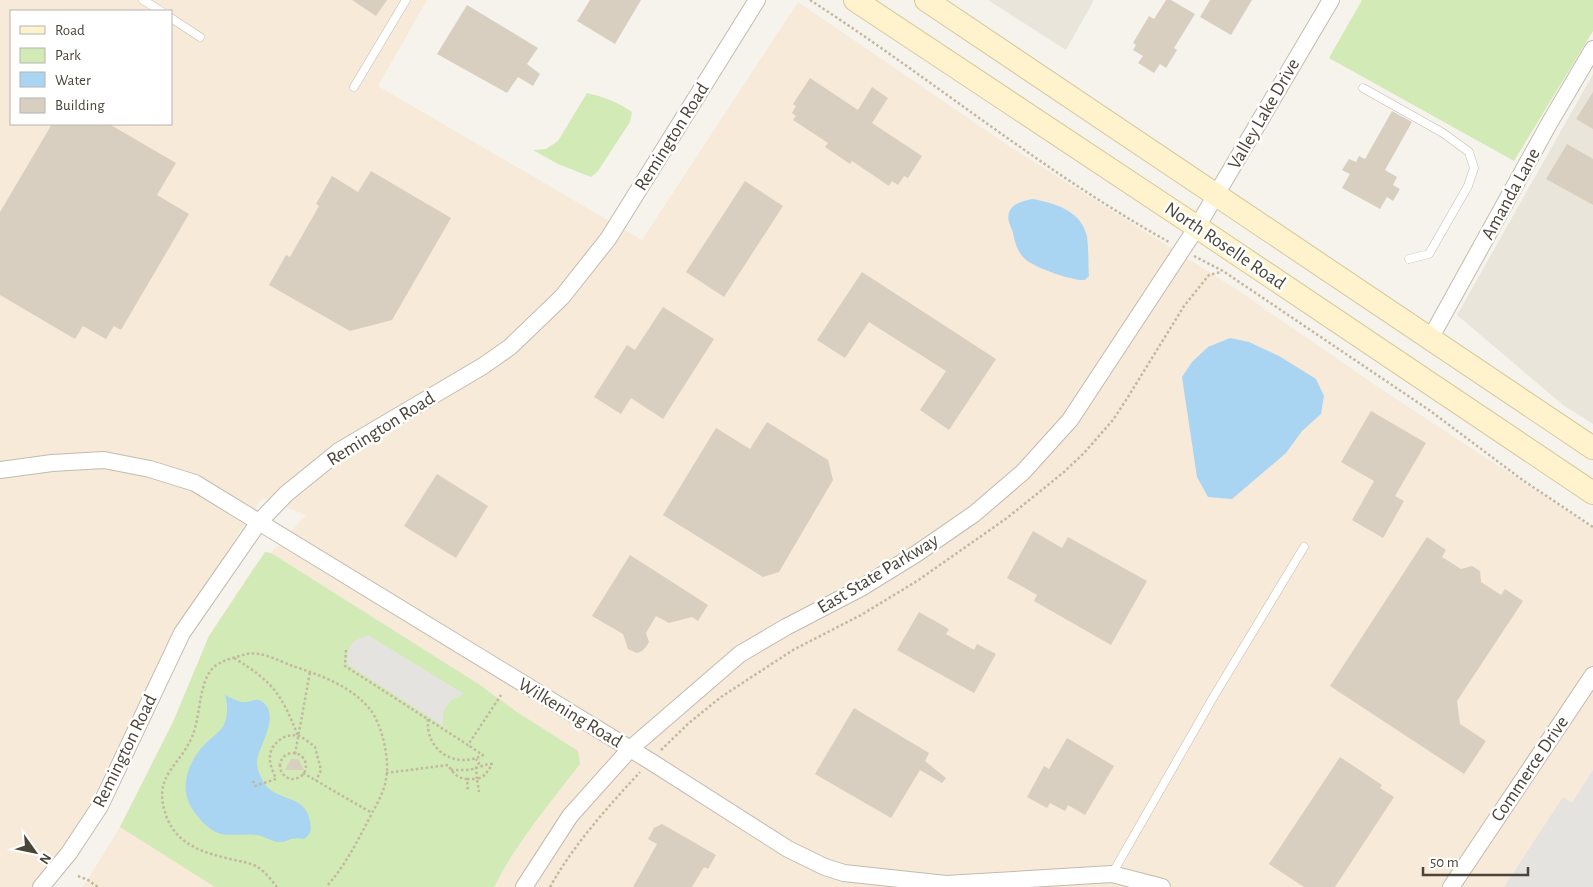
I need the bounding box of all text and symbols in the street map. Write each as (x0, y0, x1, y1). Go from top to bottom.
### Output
legend (10, 10, 172, 125)
text: Road (55, 23, 85, 38)
text: Park (55, 48, 81, 63)
street label: Valley Lake Drive (1225, 55, 1303, 173)
text: Water (55, 73, 91, 88)
street label: Remington Road (631, 80, 713, 194)
text: Building (55, 98, 105, 113)
street label: Amanda Lane (1478, 145, 1544, 243)
street label: North Roselle Road (1161, 199, 1289, 293)
street label: Remington Road (324, 388, 438, 470)
street label: East State Parkway (814, 531, 942, 617)
street label: Wilkening Road (515, 675, 625, 752)
street label: Remington Road (89, 691, 161, 811)
street label: Commerce Drive (1488, 713, 1572, 825)
north arrow (10, 827, 60, 877)
scale bar (1423, 844, 1528, 876)
text: N (37, 851, 54, 866)
text: 50 m (1430, 855, 1459, 870)

